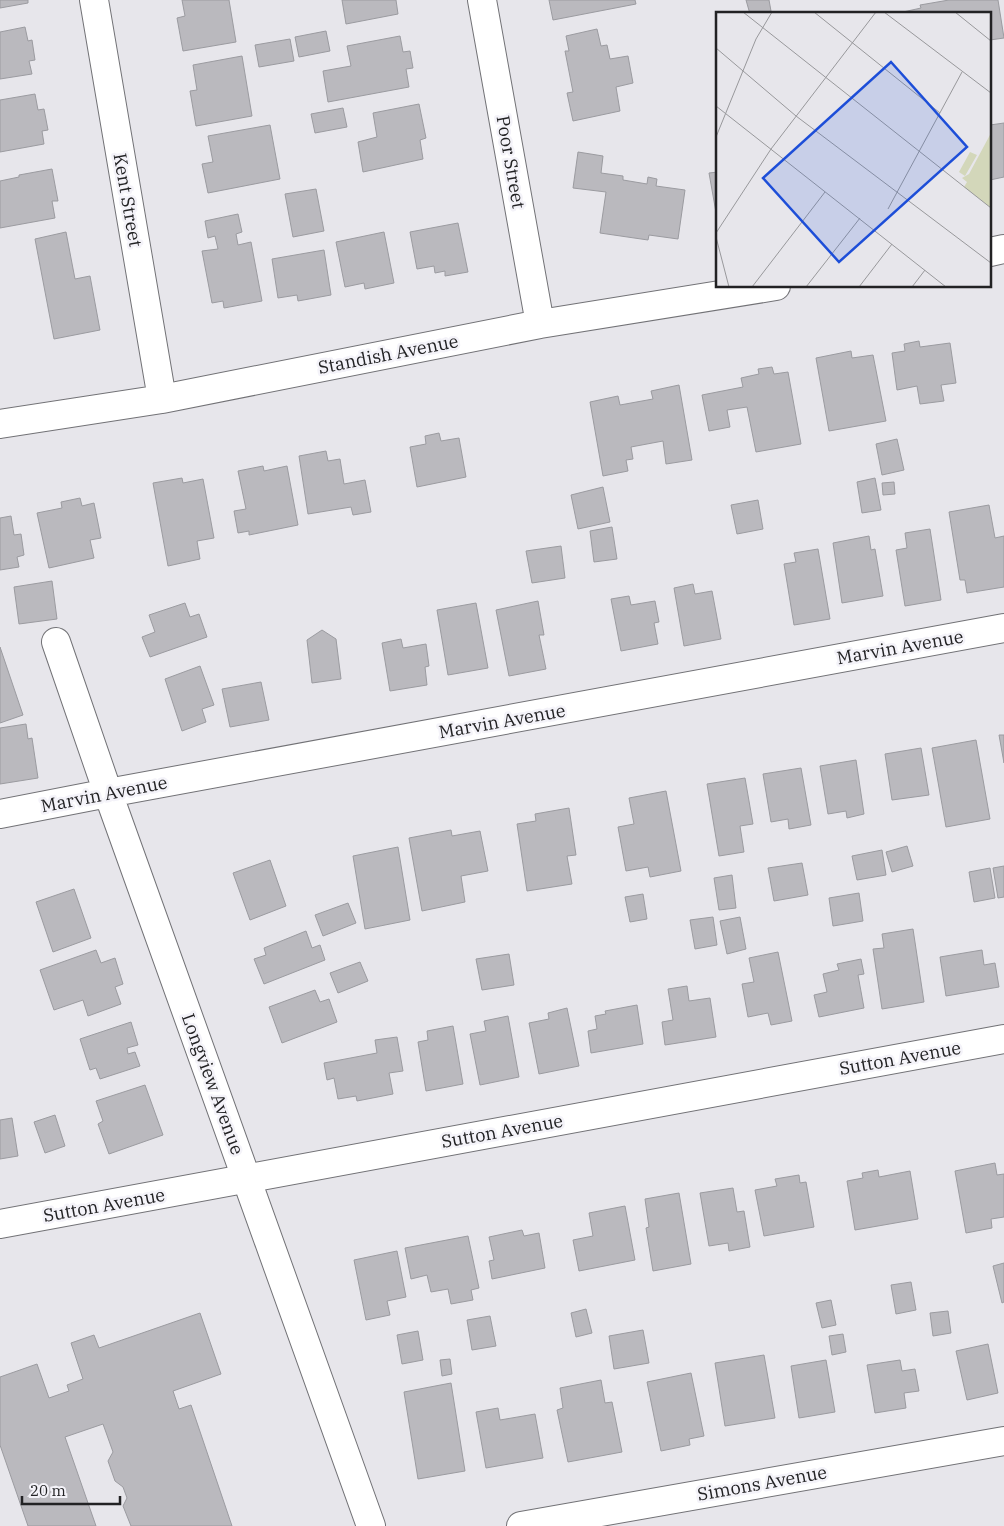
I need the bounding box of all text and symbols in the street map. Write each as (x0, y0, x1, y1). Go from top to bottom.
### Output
inset map (716, 12, 992, 288)
street label: Poor Street (492, 114, 530, 210)
street label: Kent Street (108, 151, 148, 249)
street label: Standish Avenue (316, 329, 460, 379)
street label: Marvin Avenue (835, 625, 965, 669)
street label: Marvin Avenue (437, 699, 567, 743)
street label: Marvin Avenue (39, 770, 169, 818)
street label: Longview Avenue (177, 1010, 249, 1158)
street label: Sutton Avenue (837, 1036, 963, 1080)
street label: Sutton Avenue (439, 1109, 565, 1153)
street label: Sutton Avenue (41, 1183, 167, 1227)
street label: Simons Avenue (695, 1460, 829, 1506)
scale bar (22, 1474, 120, 1506)
text: 20 m (30, 1481, 66, 1500)

